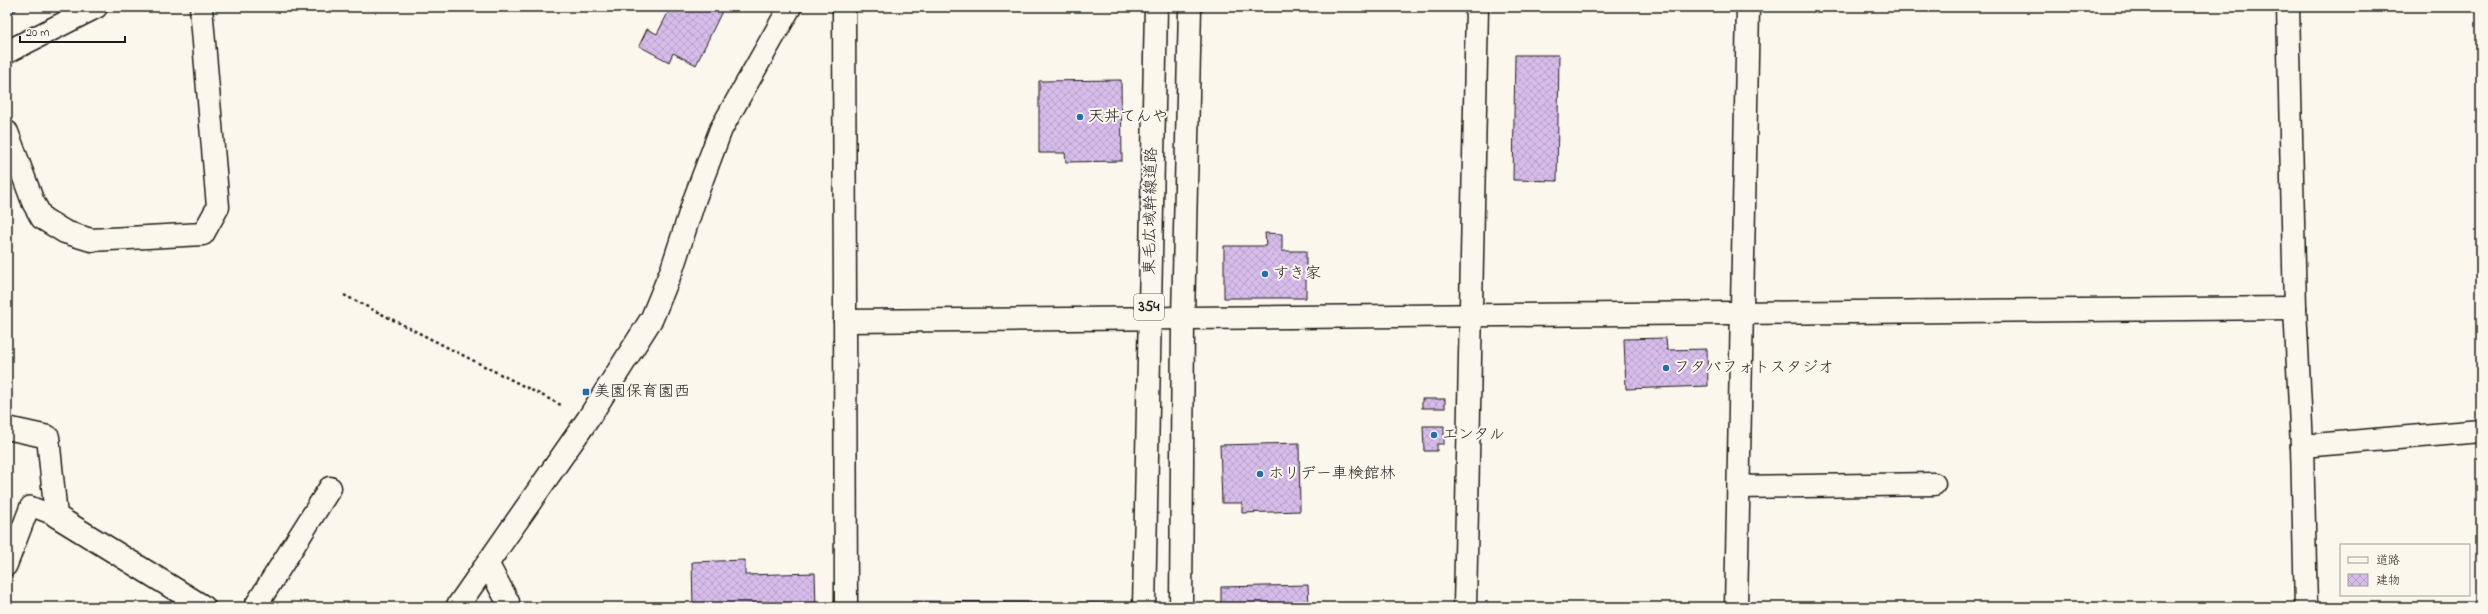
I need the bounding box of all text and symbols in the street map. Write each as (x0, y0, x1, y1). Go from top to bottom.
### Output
scale bar (20, 18, 125, 44)
text: 20 m (26, 24, 49, 42)
place label: 天丼てんや (1088, 105, 1168, 129)
marker: 天丼てんや (1075, 112, 1085, 122)
street label: 東毛広域幹線道路 (1138, 147, 1164, 275)
place label: すき家 (1273, 262, 1321, 286)
marker: すき家 (1260, 269, 1270, 279)
road number: 354 (1134, 294, 1164, 320)
place label: フタバフォトスタジオ (1674, 356, 1834, 380)
marker: フタバフォトスタジオ (1661, 363, 1671, 373)
place label: 美園保育園西 (594, 380, 690, 404)
marker: 美園保育園西 (581, 387, 591, 397)
place label: エンタル (1442, 423, 1505, 447)
marker: エンタル (1429, 430, 1439, 440)
place label: ホリデー車検館林 (1268, 462, 1396, 486)
marker: ホリデー車検館林 (1255, 469, 1265, 479)
legend (2340, 544, 2470, 596)
text: 道路 (2376, 552, 2400, 570)
text: 建物 (2376, 572, 2400, 590)

